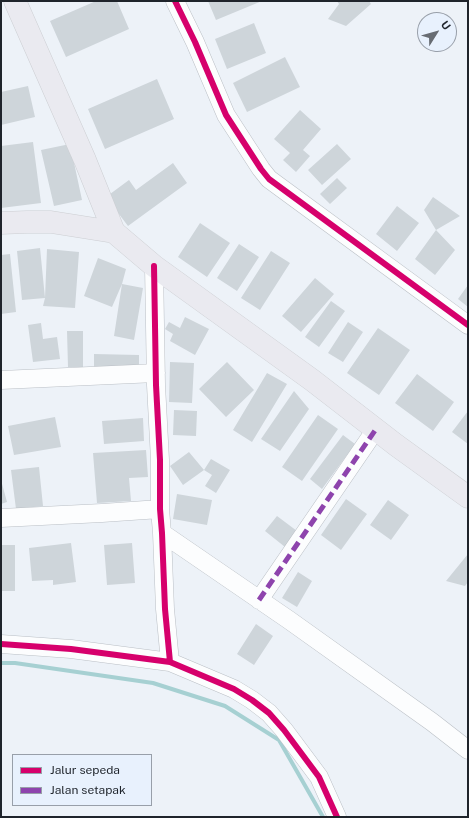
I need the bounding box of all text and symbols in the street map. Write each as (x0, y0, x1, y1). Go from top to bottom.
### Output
north arrow (417, 12, 457, 52)
text: U (439, 19, 453, 32)
legend (12, 754, 152, 806)
text: Jalur sepeda (50, 763, 120, 777)
text: Jalan setapak (50, 783, 126, 797)

